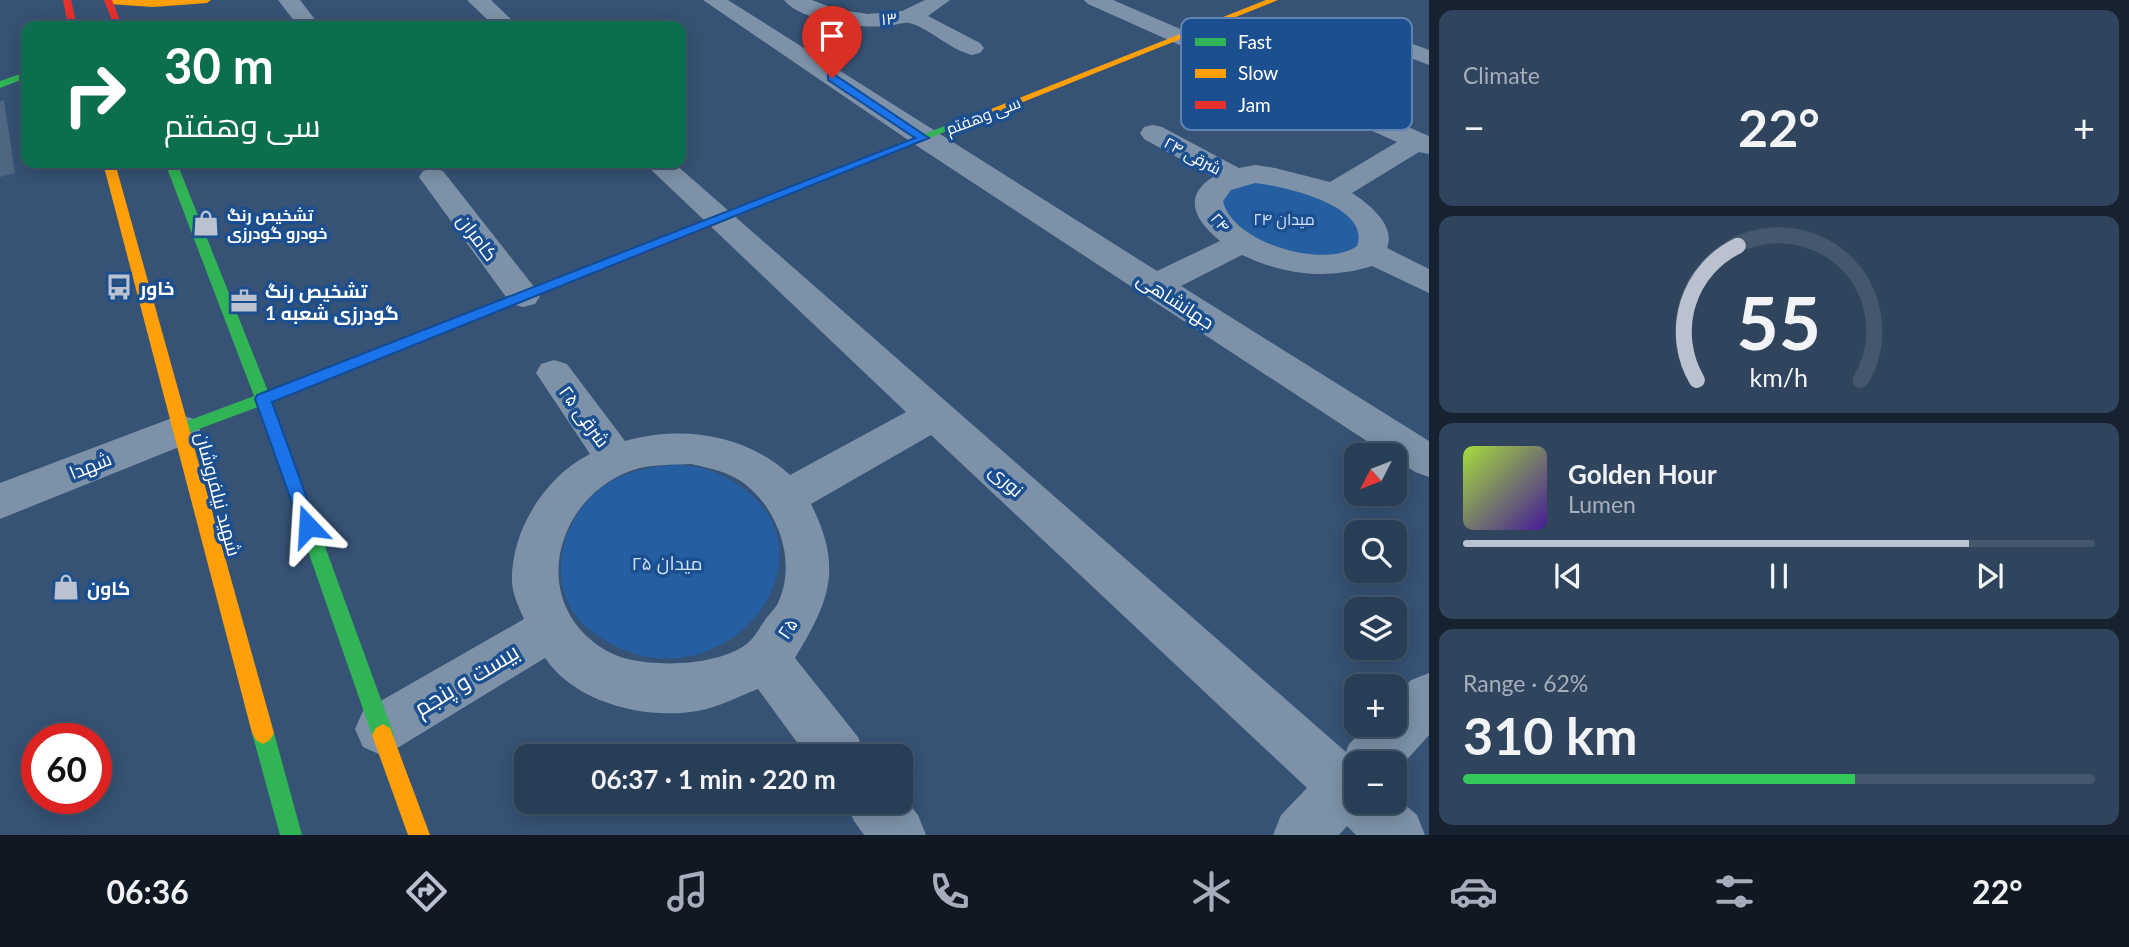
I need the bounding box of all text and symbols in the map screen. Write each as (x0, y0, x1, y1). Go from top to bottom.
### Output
pin (802, 6, 862, 78)
street label: ۱۳ (880, 8, 898, 28)
icon: arrive (813, 17, 851, 55)
legend (1181, 18, 1412, 130)
text: Fast (1238, 30, 1272, 53)
text: 30 m (164, 36, 274, 94)
icon: right (49, 49, 140, 140)
text: Slow (1238, 61, 1278, 84)
text: Climate (1463, 61, 1540, 89)
street label: سی وهفتم (943, 92, 1024, 141)
text: Jam (1238, 93, 1271, 116)
text: 22° (1738, 96, 1820, 158)
text: − (1463, 104, 1485, 150)
text: + (2073, 104, 2095, 150)
text: سی وهفتم (164, 105, 321, 144)
street label: ۲۴ شرقی (1160, 132, 1225, 180)
place label: تشخیص رنگ خودرو گودرزی (227, 205, 327, 243)
shop icon: تشخیص رنگ خودرو گودرزی (191, 208, 221, 238)
street label: کامران (452, 209, 503, 266)
street label: ۲۴ (1208, 209, 1234, 235)
park label: میدان ۲۴ (1253, 209, 1315, 230)
street label: جهانشاهی (1132, 266, 1219, 334)
bus stop icon: خاور (104, 272, 134, 302)
place label: خاور (139, 276, 175, 300)
place label: تشخیص رنگ گودرزی شعبه 1 (265, 279, 399, 326)
text: 55 (1737, 279, 1821, 367)
office icon: تشخیص رنگ گودرزی شعبه 1 (229, 286, 259, 316)
text: km/h (1750, 362, 1808, 392)
street label: ۲۵ شرقی (554, 381, 615, 452)
street label: شهید نیلفروشان (190, 429, 247, 559)
north arrow (1344, 443, 1407, 506)
map controls (1344, 443, 1407, 814)
street label: شهدا (66, 446, 115, 485)
text: Golden Hour (1568, 458, 1717, 490)
street label: نوری (984, 459, 1029, 502)
position arrow (271, 489, 345, 563)
text: Lumen (1568, 490, 1636, 518)
button: search (1344, 520, 1407, 583)
park label: میدان ۲۵ (632, 551, 702, 575)
icon: previous (1549, 557, 1587, 595)
icon: pause (1760, 557, 1798, 595)
icon: next (1971, 557, 2009, 595)
shop icon: کاون (51, 572, 81, 602)
place label: کاون (87, 576, 130, 600)
button: layers (1344, 597, 1407, 660)
street label: ۲۵ (772, 613, 802, 643)
street label: بیست و پنجم (408, 637, 525, 724)
text: Range · 62% (1463, 669, 1588, 697)
button: + (1344, 674, 1407, 737)
text: 310 km (1463, 704, 1637, 766)
speed limit sign: 60 (21, 723, 112, 814)
button: − (1344, 751, 1407, 814)
text: 06:37 · 1 min · 220 m (591, 763, 836, 795)
icon: directions (402, 867, 451, 916)
icon: music (663, 867, 712, 916)
icon: phone (925, 867, 974, 916)
icon: climate (1187, 867, 1236, 916)
icon: car (1449, 867, 1498, 916)
icon: filters (1710, 867, 1759, 916)
text: 06:36 (106, 872, 189, 911)
text: 22° (1972, 872, 2023, 911)

